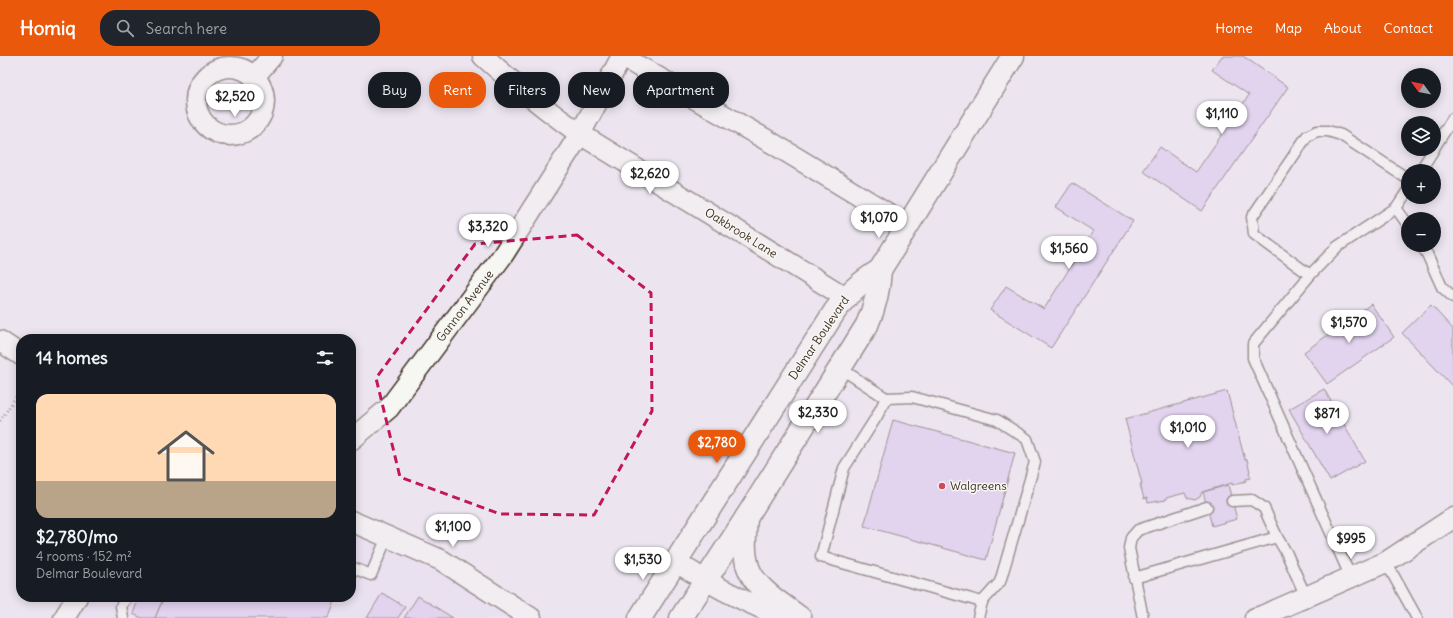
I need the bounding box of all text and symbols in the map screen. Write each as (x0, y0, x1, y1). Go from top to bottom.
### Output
search box (100, 10, 380, 46)
text: Homiq (20, 16, 76, 40)
icon: search (114, 17, 136, 39)
text: Search here (146, 19, 227, 38)
text: Home (1215, 19, 1253, 37)
text: Map (1275, 19, 1302, 37)
text: About (1324, 19, 1362, 37)
text: Contact (1384, 19, 1433, 37)
north arrow (1401, 68, 1441, 108)
map controls (1401, 68, 1441, 252)
chip: Buy (368, 72, 421, 108)
chip: Rent (429, 72, 486, 108)
chip: Filters (494, 72, 560, 108)
chip: New (568, 72, 625, 108)
chip: Apartment (633, 72, 729, 108)
pin: $2,520 (202, 84, 268, 118)
text: $2,520 (215, 88, 255, 105)
pin: $1,110 (1189, 101, 1255, 135)
text: $1,110 (1205, 105, 1239, 122)
button: layers (1401, 116, 1441, 156)
pin: $2,620 (617, 161, 683, 195)
button: + (1401, 164, 1441, 204)
text: $2,620 (630, 165, 670, 182)
street label: Oakbrook Lane (702, 204, 780, 261)
pin: $1,070 (846, 205, 912, 239)
text: $1,070 (860, 209, 898, 226)
button: − (1401, 212, 1441, 252)
pin: $3,320 (455, 214, 521, 248)
text: $3,320 (468, 218, 508, 235)
pin: $1,560 (1036, 236, 1102, 270)
text: $1,560 (1050, 240, 1088, 257)
street label: Gannon Avenue (433, 267, 497, 345)
street label: Delmar Boulevard (785, 293, 852, 383)
pin: $1,570 (1316, 310, 1382, 344)
text: $1,570 (1330, 314, 1368, 331)
text: 14 homes (36, 347, 108, 369)
icon: filters (314, 347, 336, 369)
pin: $2,330 (785, 400, 851, 434)
pin: $871 (1303, 401, 1351, 435)
text: $2,330 (798, 404, 838, 421)
text: $871 (1314, 405, 1340, 422)
pin: $1,010 (1155, 415, 1221, 449)
text: $1,010 (1169, 419, 1207, 436)
icon: home (150, 420, 222, 492)
pin: $2,780 (684, 430, 750, 464)
text: $2,780 (697, 434, 737, 451)
place label: Walgreens (950, 478, 1007, 493)
marker: Walgreens (937, 481, 947, 491)
pin: $1,100 (420, 514, 486, 548)
text: $1,100 (435, 518, 471, 535)
text: $2,780/mo (36, 526, 118, 548)
pin: $995 (1327, 526, 1375, 560)
text: $995 (1336, 530, 1366, 547)
pin: $1,530 (610, 547, 676, 581)
text: 4 rooms · 152 m² (36, 548, 132, 565)
text: $1,530 (624, 551, 662, 568)
text: Delmar Boulevard (36, 565, 142, 582)

